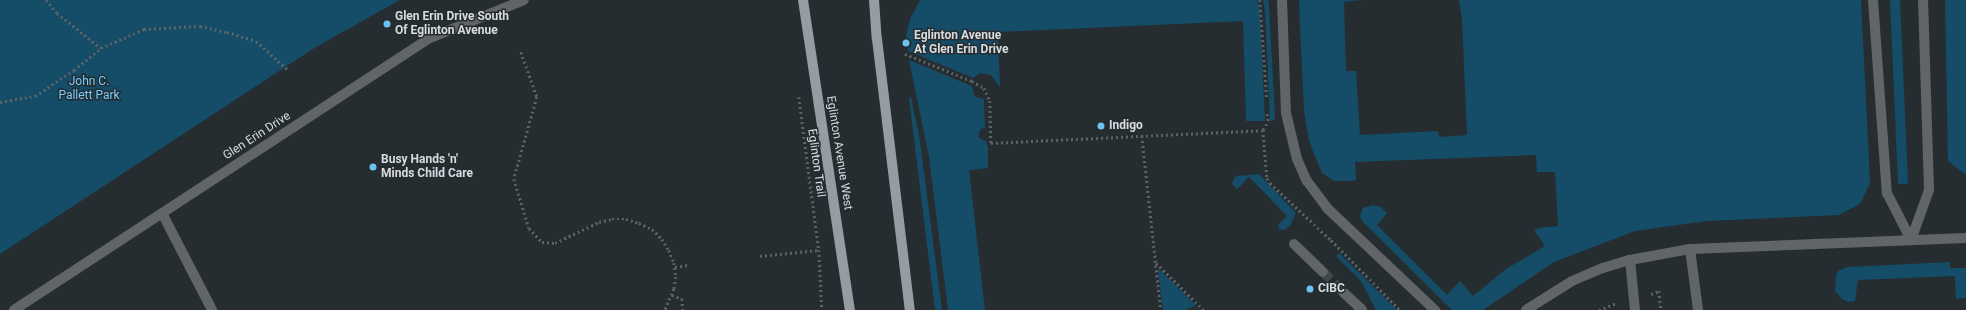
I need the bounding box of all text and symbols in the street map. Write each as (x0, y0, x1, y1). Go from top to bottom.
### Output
place label: Glen Erin Drive South Of Eglinton Avenue (395, 10, 509, 38)
marker: Glen Erin Drive South Of Eglinton Avenue (382, 19, 392, 29)
place label: Eglinton Avenue At Glen Erin Drive (914, 29, 1008, 57)
marker: Eglinton Avenue At Glen Erin Drive (901, 38, 911, 48)
park label: John C. Pallett Park (58, 75, 120, 103)
street label: Eglinton Avenue West (823, 95, 855, 211)
street label: Glen Erin Drive (221, 109, 293, 163)
place label: Indigo (1109, 119, 1143, 133)
marker: Indigo (1096, 121, 1106, 131)
street label: Eglinton Trail (804, 128, 828, 198)
place label: Busy Hands 'n' Minds Child Care (381, 153, 473, 181)
marker: Busy Hands 'n' Minds Child Care (368, 162, 378, 172)
place label: CIBC (1318, 282, 1345, 296)
marker: CIBC (1305, 284, 1315, 294)

